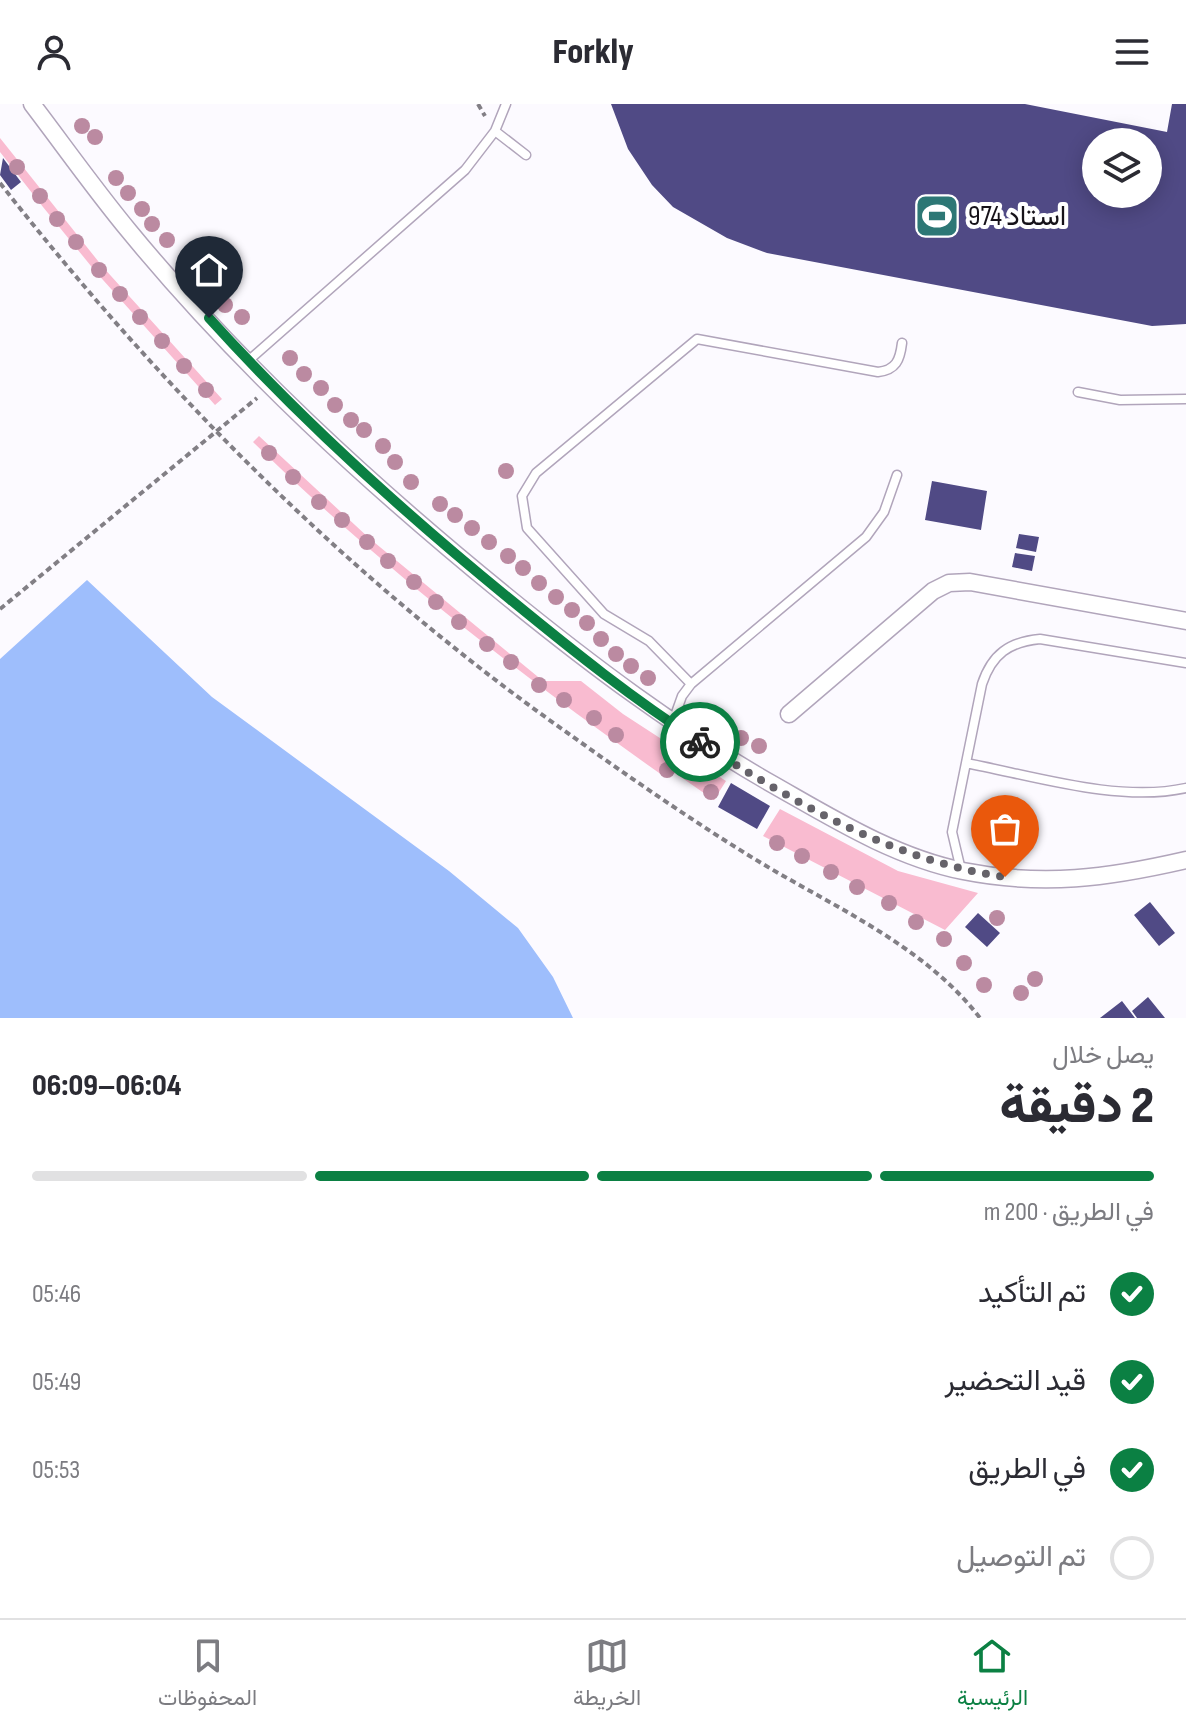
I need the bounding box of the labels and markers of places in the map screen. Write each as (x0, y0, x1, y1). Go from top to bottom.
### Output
sports icon: استاد 974 (913, 192, 961, 240)
place label: استاد 974 (968, 200, 1066, 233)
pin (175, 236, 243, 318)
pin (971, 795, 1039, 877)

